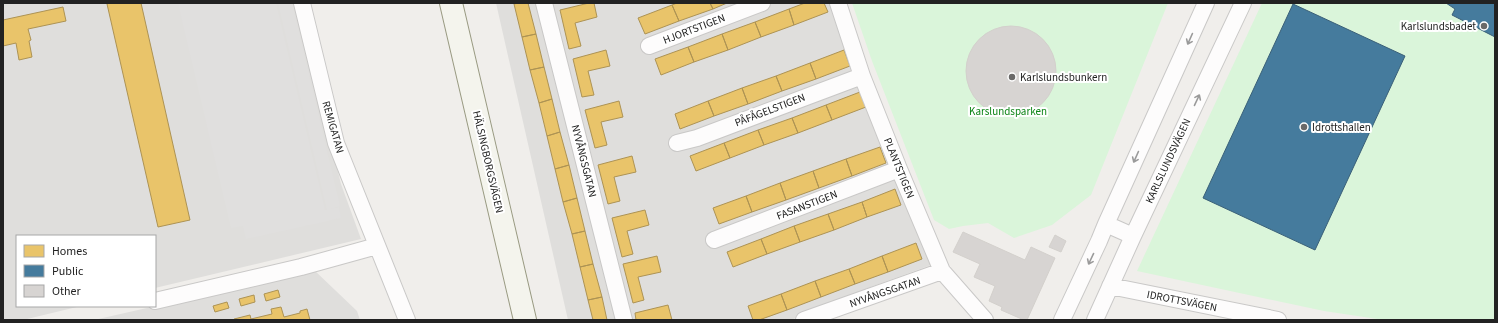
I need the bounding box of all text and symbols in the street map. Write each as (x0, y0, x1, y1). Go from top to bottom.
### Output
street label: HJORTSTIGEN (661, 10, 727, 48)
place label: Karlslundsbadet (1401, 19, 1476, 34)
marker: Karlslundsbadet (1479, 21, 1489, 31)
one-way arrow (1186, 32, 1193, 44)
place label: Karlslundsbunkern (1020, 70, 1107, 85)
marker: Karlslundsbunkern (1007, 72, 1017, 82)
street label: PÅFÅGELSTIGEN (733, 90, 807, 130)
one-way arrow (1194, 94, 1201, 106)
street label: REMIGATAN (318, 99, 348, 155)
park label: Karslundsparken (969, 104, 1047, 119)
street label: HÄLSINGBORGSVÄGEN (469, 109, 507, 215)
street label: KARLSLUNDSVÄGEN (1142, 116, 1194, 206)
place label: Idrottshallen (1312, 120, 1371, 135)
marker: Idrottshallen (1299, 122, 1309, 132)
street label: NYVÅNGSGATAN (568, 123, 600, 199)
street label: PLANTSTIGEN (880, 135, 918, 201)
one-way arrow (1132, 151, 1139, 163)
street label: FASANSTIGEN (774, 187, 840, 223)
legend (16, 235, 156, 307)
text: Homes (52, 243, 87, 260)
one-way arrow (1087, 253, 1094, 265)
text: Public (52, 263, 84, 280)
street label: NYVÅNGSGATAN (847, 273, 923, 311)
text: Other (52, 283, 82, 300)
street label: IDROTTSVÄGEN (1146, 287, 1218, 315)

